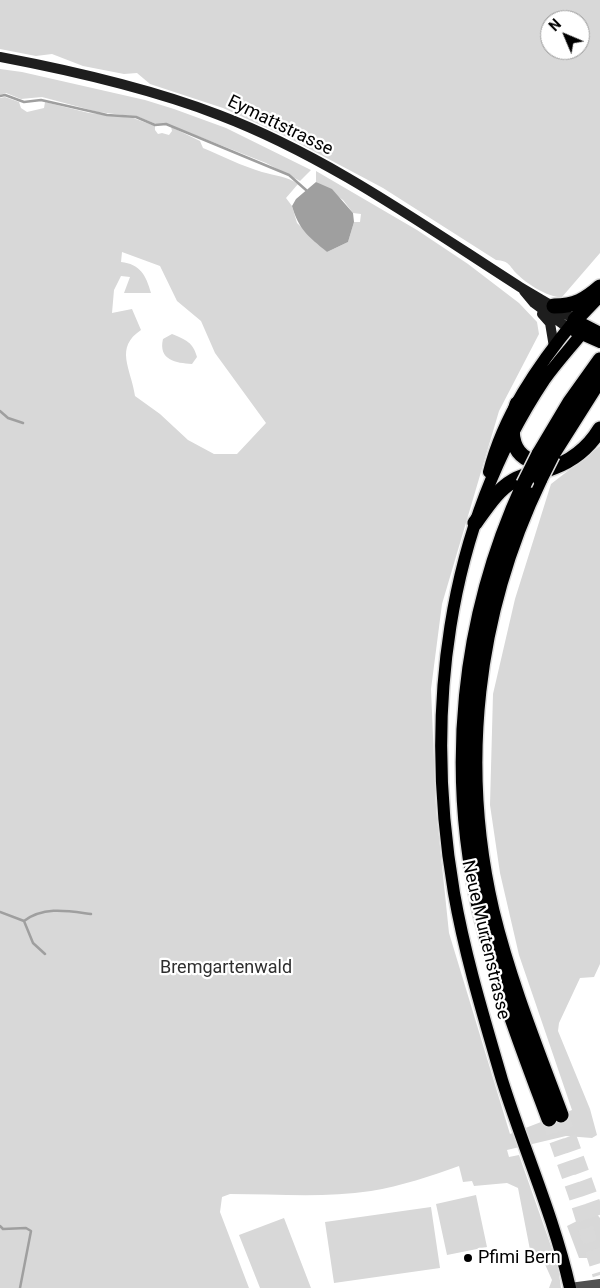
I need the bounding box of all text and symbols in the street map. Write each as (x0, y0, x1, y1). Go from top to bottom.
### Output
north arrow (540, 10, 590, 60)
text: N (546, 16, 564, 34)
street label: Eymattstrasse (224, 91, 336, 161)
street label: Neue Murtenstrasse (456, 858, 514, 1022)
park label: Bremgartenwald (160, 957, 292, 979)
place label: Pfimi Bern (478, 1247, 561, 1269)
marker: Pfimi Bern (462, 1252, 474, 1264)

